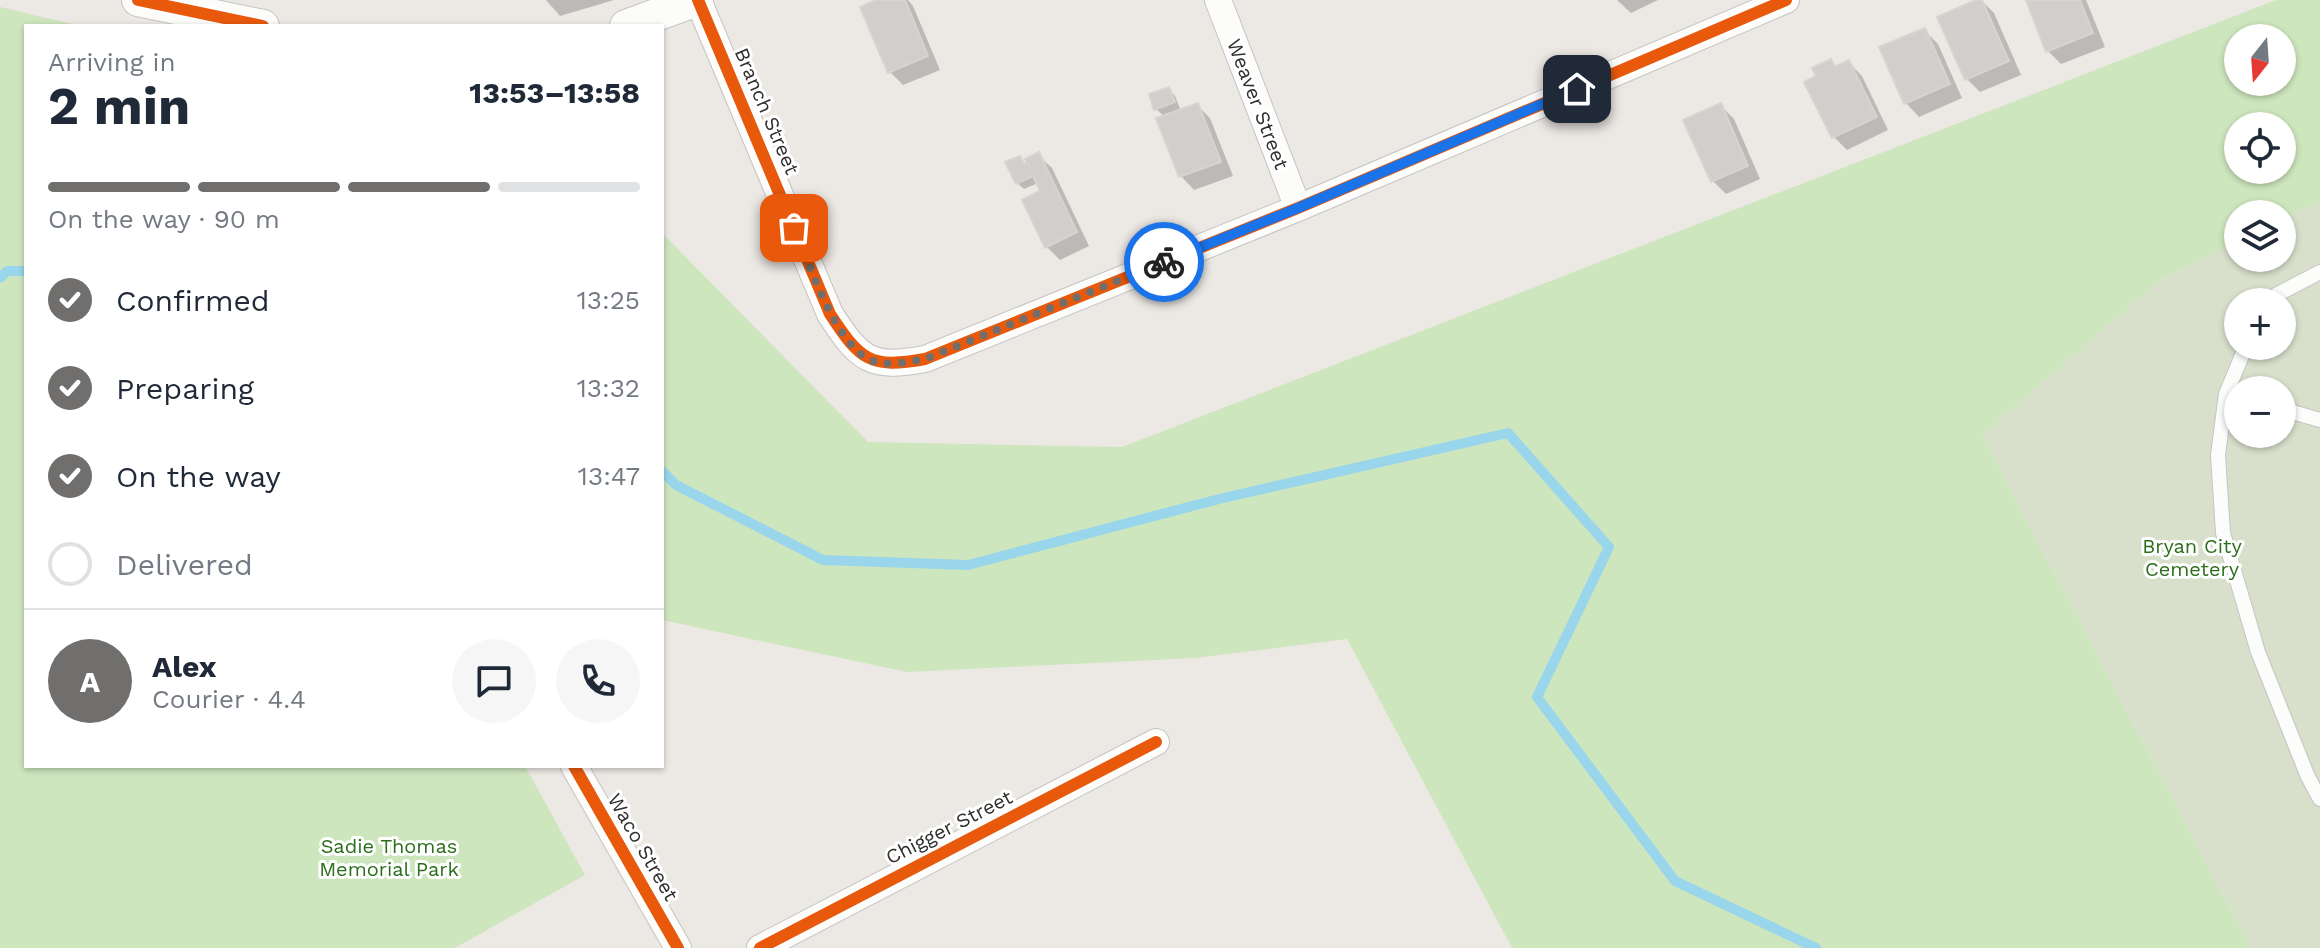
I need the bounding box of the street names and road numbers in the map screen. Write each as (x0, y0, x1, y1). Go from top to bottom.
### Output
street label: Weaver Street (1222, 35, 1294, 173)
street label: Branch Street (730, 44, 805, 178)
street label: Chigger Street (882, 784, 1017, 869)
street label: Waco Street (603, 789, 684, 905)

